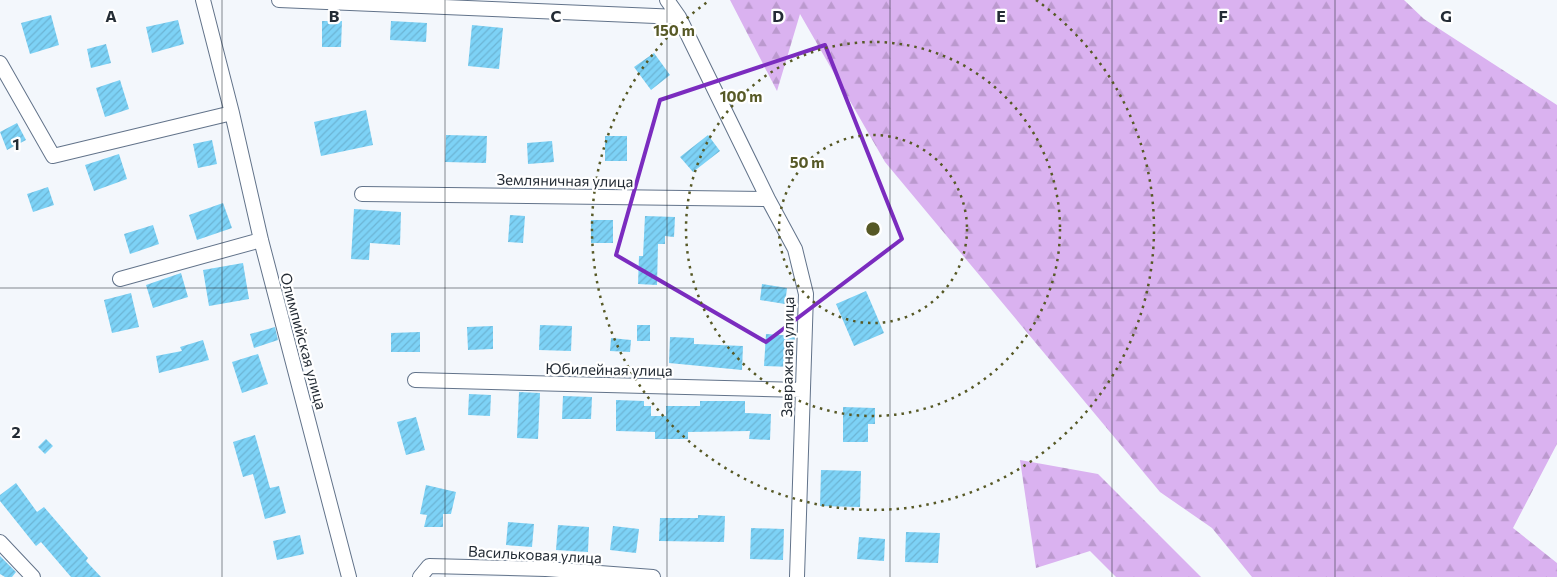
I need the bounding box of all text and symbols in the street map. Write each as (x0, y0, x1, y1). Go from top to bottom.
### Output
text: A (105, 6, 117, 25)
text: B (329, 6, 340, 25)
text: C (551, 6, 562, 25)
text: D (772, 6, 784, 25)
text: E (996, 6, 1006, 25)
text: F (1218, 6, 1228, 25)
text: G (1440, 6, 1452, 25)
text: 150 m (653, 21, 695, 39)
text: 100 m (720, 87, 762, 105)
text: 1 (12, 134, 20, 153)
text: 50 m (790, 153, 824, 171)
street label: Земляничная улица (496, 170, 634, 190)
centre of rings (864, 220, 882, 238)
street label: Олимпийская улица (277, 271, 331, 411)
street label: Завражная улица (777, 296, 797, 418)
street label: Юбилейная улица (545, 359, 673, 379)
text: 2 (11, 422, 21, 441)
street label: Васильковая улица (468, 542, 602, 566)

